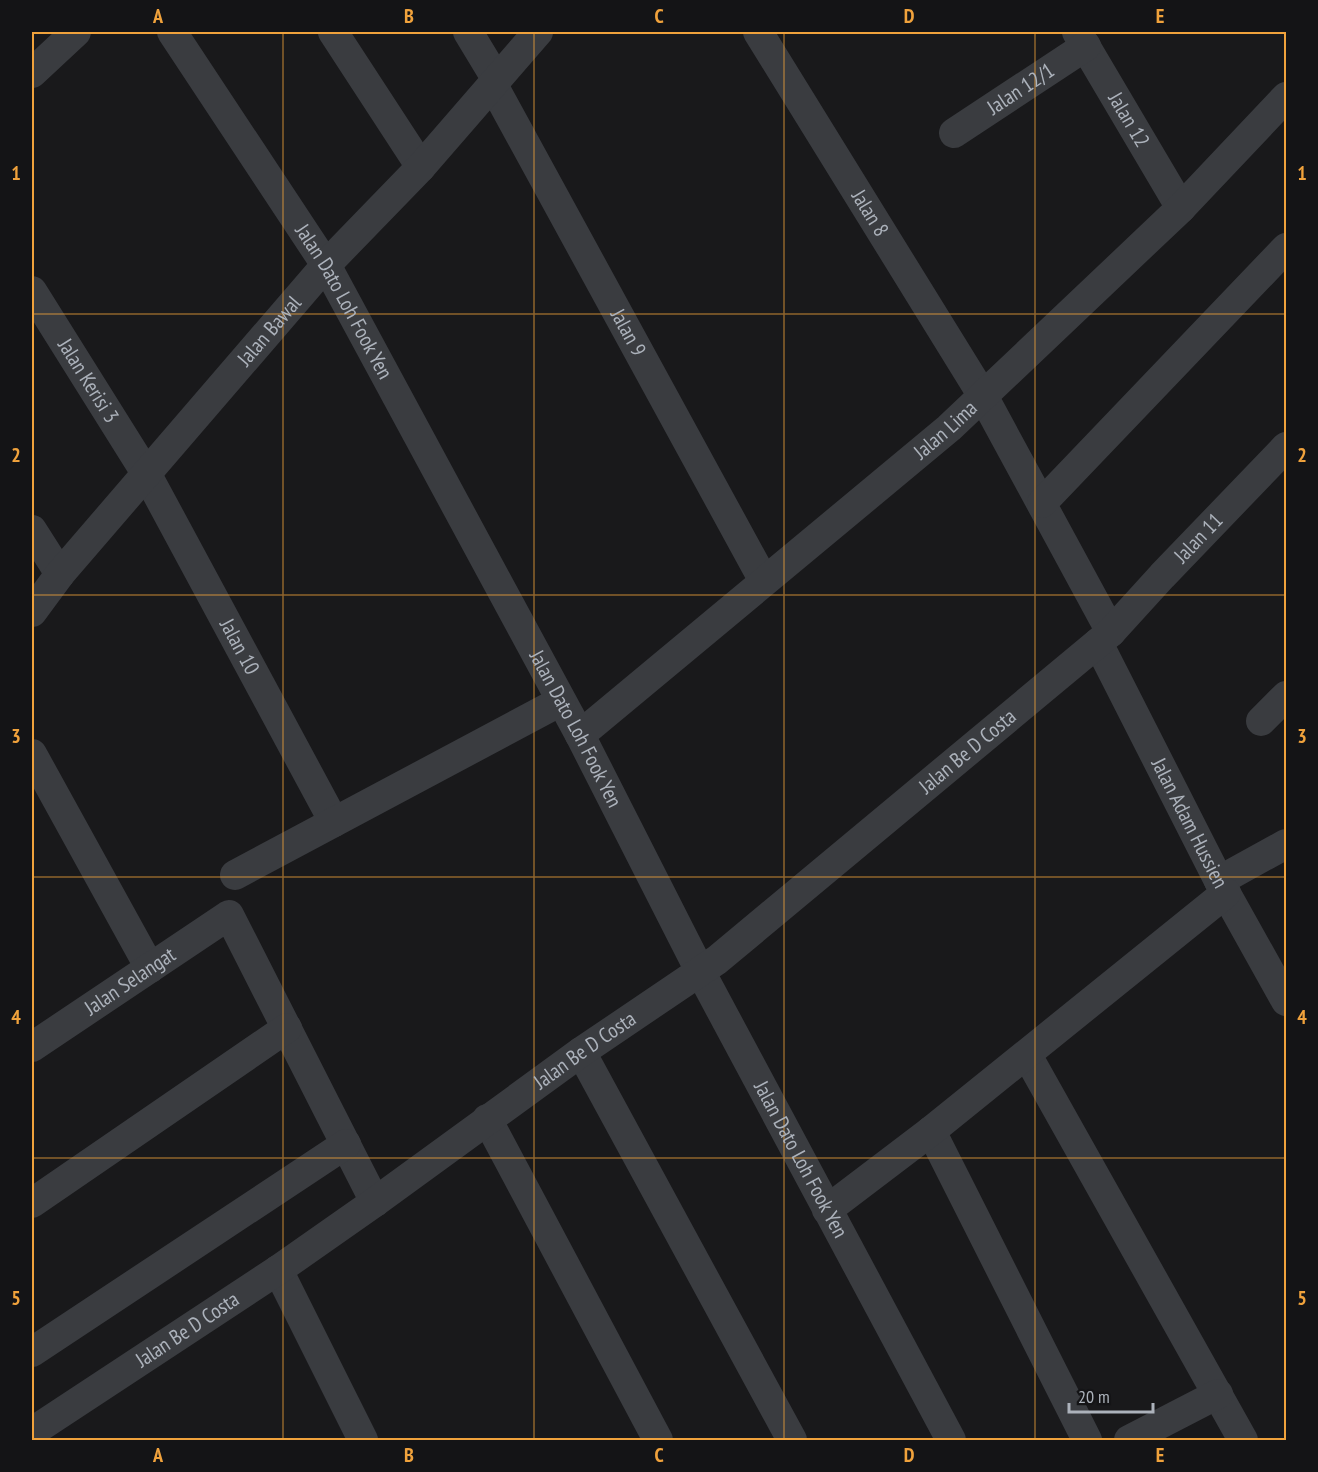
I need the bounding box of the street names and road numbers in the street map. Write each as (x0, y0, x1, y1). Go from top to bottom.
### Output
street label: Jalan 12/1 (981, 57, 1059, 121)
street label: Jalan 12 (1102, 86, 1156, 152)
street label: Jalan 8 (845, 184, 895, 241)
street label: Jalan Dato Loh Fook Yen (289, 218, 399, 384)
street label: Jalan Bawal (230, 290, 307, 372)
street label: Jalan 9 (604, 303, 652, 361)
street label: Jalan Kerisi 3 (52, 332, 125, 428)
street label: Jalan Lima (907, 395, 983, 465)
street label: Jalan 11 (1167, 507, 1228, 569)
street label: Jalan 10 (214, 613, 266, 679)
street label: Jalan Dato Loh Fook Yen (523, 644, 629, 812)
street label: Jalan Be D Costa (912, 703, 1021, 800)
street label: Jalan Adam Hussien (1145, 752, 1234, 893)
street label: Jalan Selangat (78, 941, 181, 1022)
street label: Jalan Be D Costa (527, 1005, 641, 1095)
street label: Jalan Dato Loh Fook Yen (748, 1075, 854, 1242)
street label: Jalan Be D Costa (129, 1285, 244, 1374)

